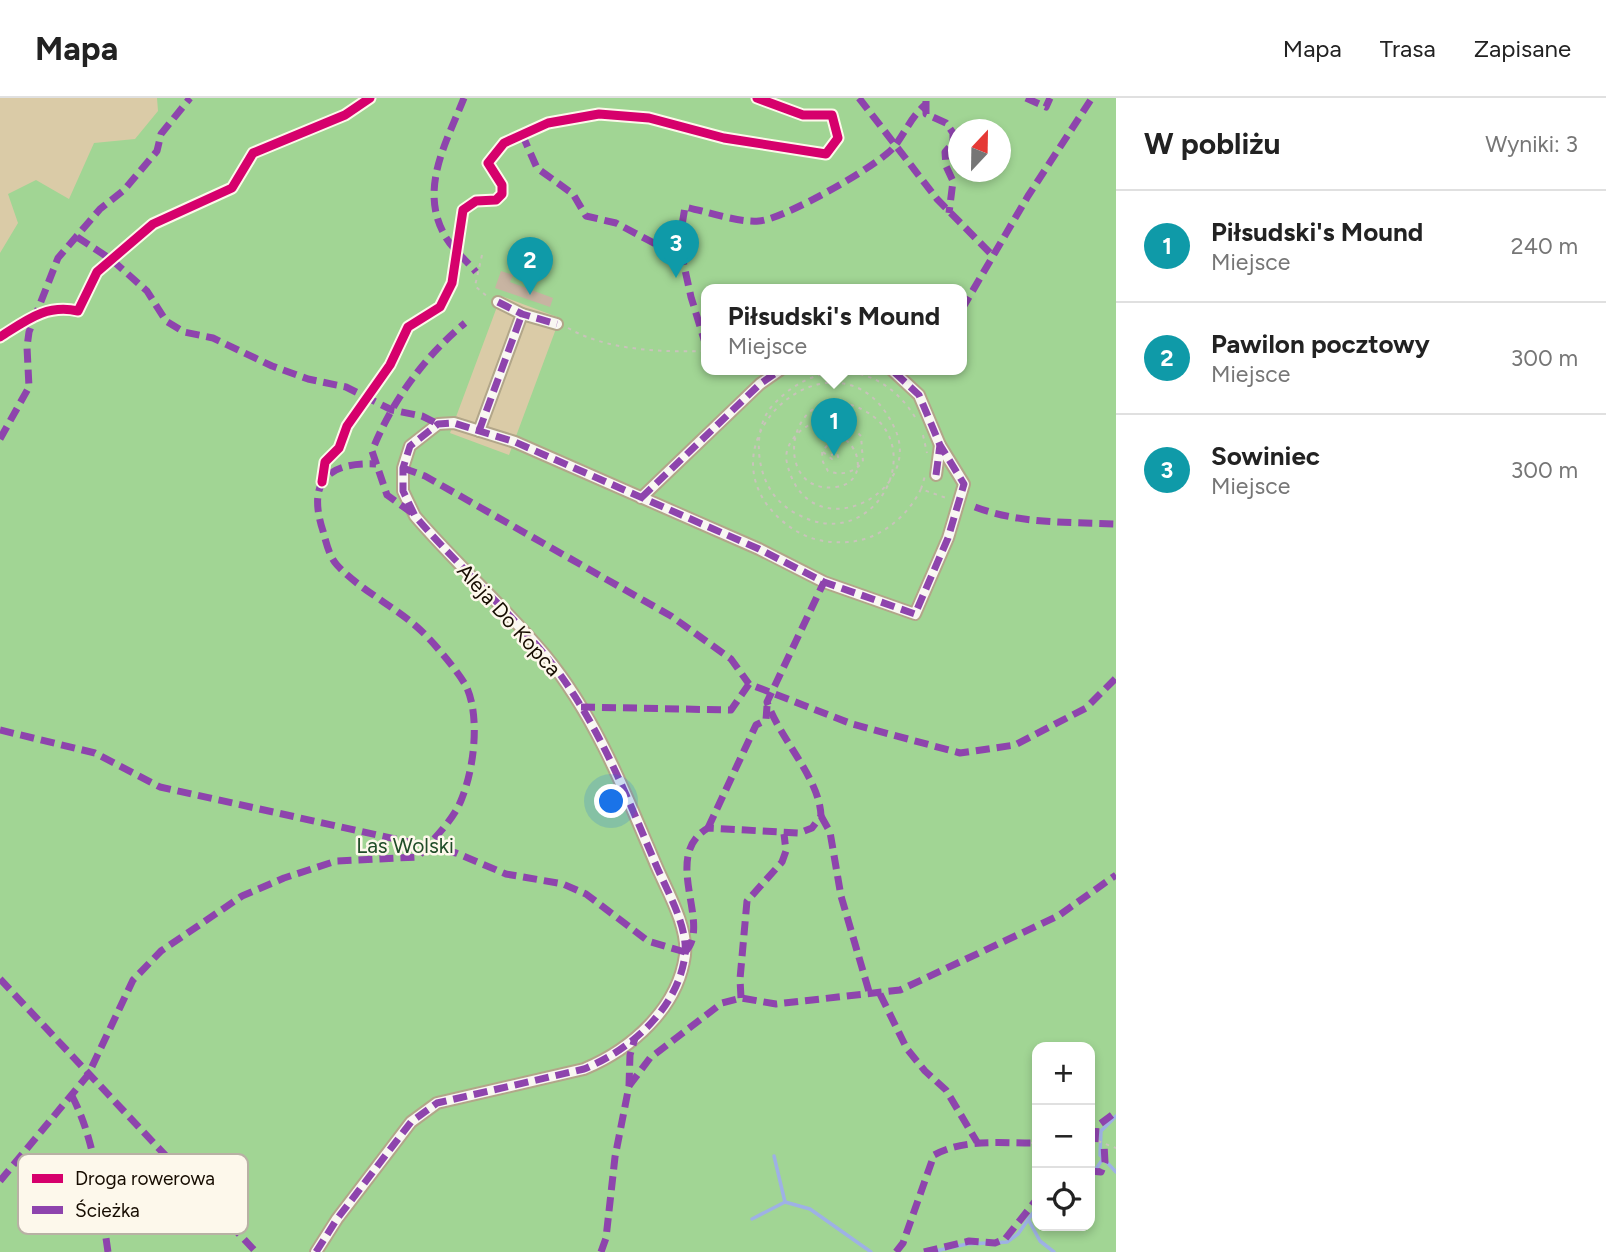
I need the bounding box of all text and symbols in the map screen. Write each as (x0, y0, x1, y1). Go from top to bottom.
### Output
text: Mapa (35, 29, 118, 68)
text: Mapa (1283, 34, 1342, 63)
text: Trasa (1380, 34, 1436, 63)
text: Zapisane (1474, 34, 1571, 63)
north arrow (948, 119, 1011, 182)
text: W pobliżu (1144, 125, 1281, 162)
text: Wyniki: 3 (1485, 130, 1578, 158)
text: Piłsudski's Mound (1211, 216, 1423, 248)
pin: 3 (653, 220, 699, 278)
text: 1 (1162, 232, 1172, 260)
text: 240 m (1511, 232, 1578, 260)
pin: 2 (507, 237, 553, 295)
text: Miejsce (1211, 248, 1290, 276)
popup (701, 284, 967, 375)
text: Piłsudski's Mound (728, 300, 940, 332)
text: Pawilon pocztowy (1211, 328, 1430, 360)
text: Miejsce (728, 332, 807, 360)
text: 2 (1160, 344, 1174, 372)
text: 300 m (1511, 344, 1578, 372)
text: Miejsce (1211, 360, 1290, 388)
pin: 1 (811, 398, 857, 456)
text: Sowiniec (1211, 440, 1320, 472)
text: 3 (1161, 456, 1173, 484)
text: 300 m (1511, 456, 1578, 484)
text: Miejsce (1211, 472, 1290, 500)
street label: Aleja Do Kopca (452, 558, 566, 681)
your location (594, 784, 628, 818)
park label: Las Wolski (356, 833, 454, 858)
map controls (1032, 1042, 1095, 1231)
button: + (1032, 1042, 1095, 1105)
button: − (1032, 1105, 1095, 1168)
legend (18, 1154, 248, 1234)
text: Droga rowerowa (75, 1167, 215, 1190)
button: locate (1032, 1168, 1095, 1231)
text: Ścieżka (75, 1199, 140, 1222)

